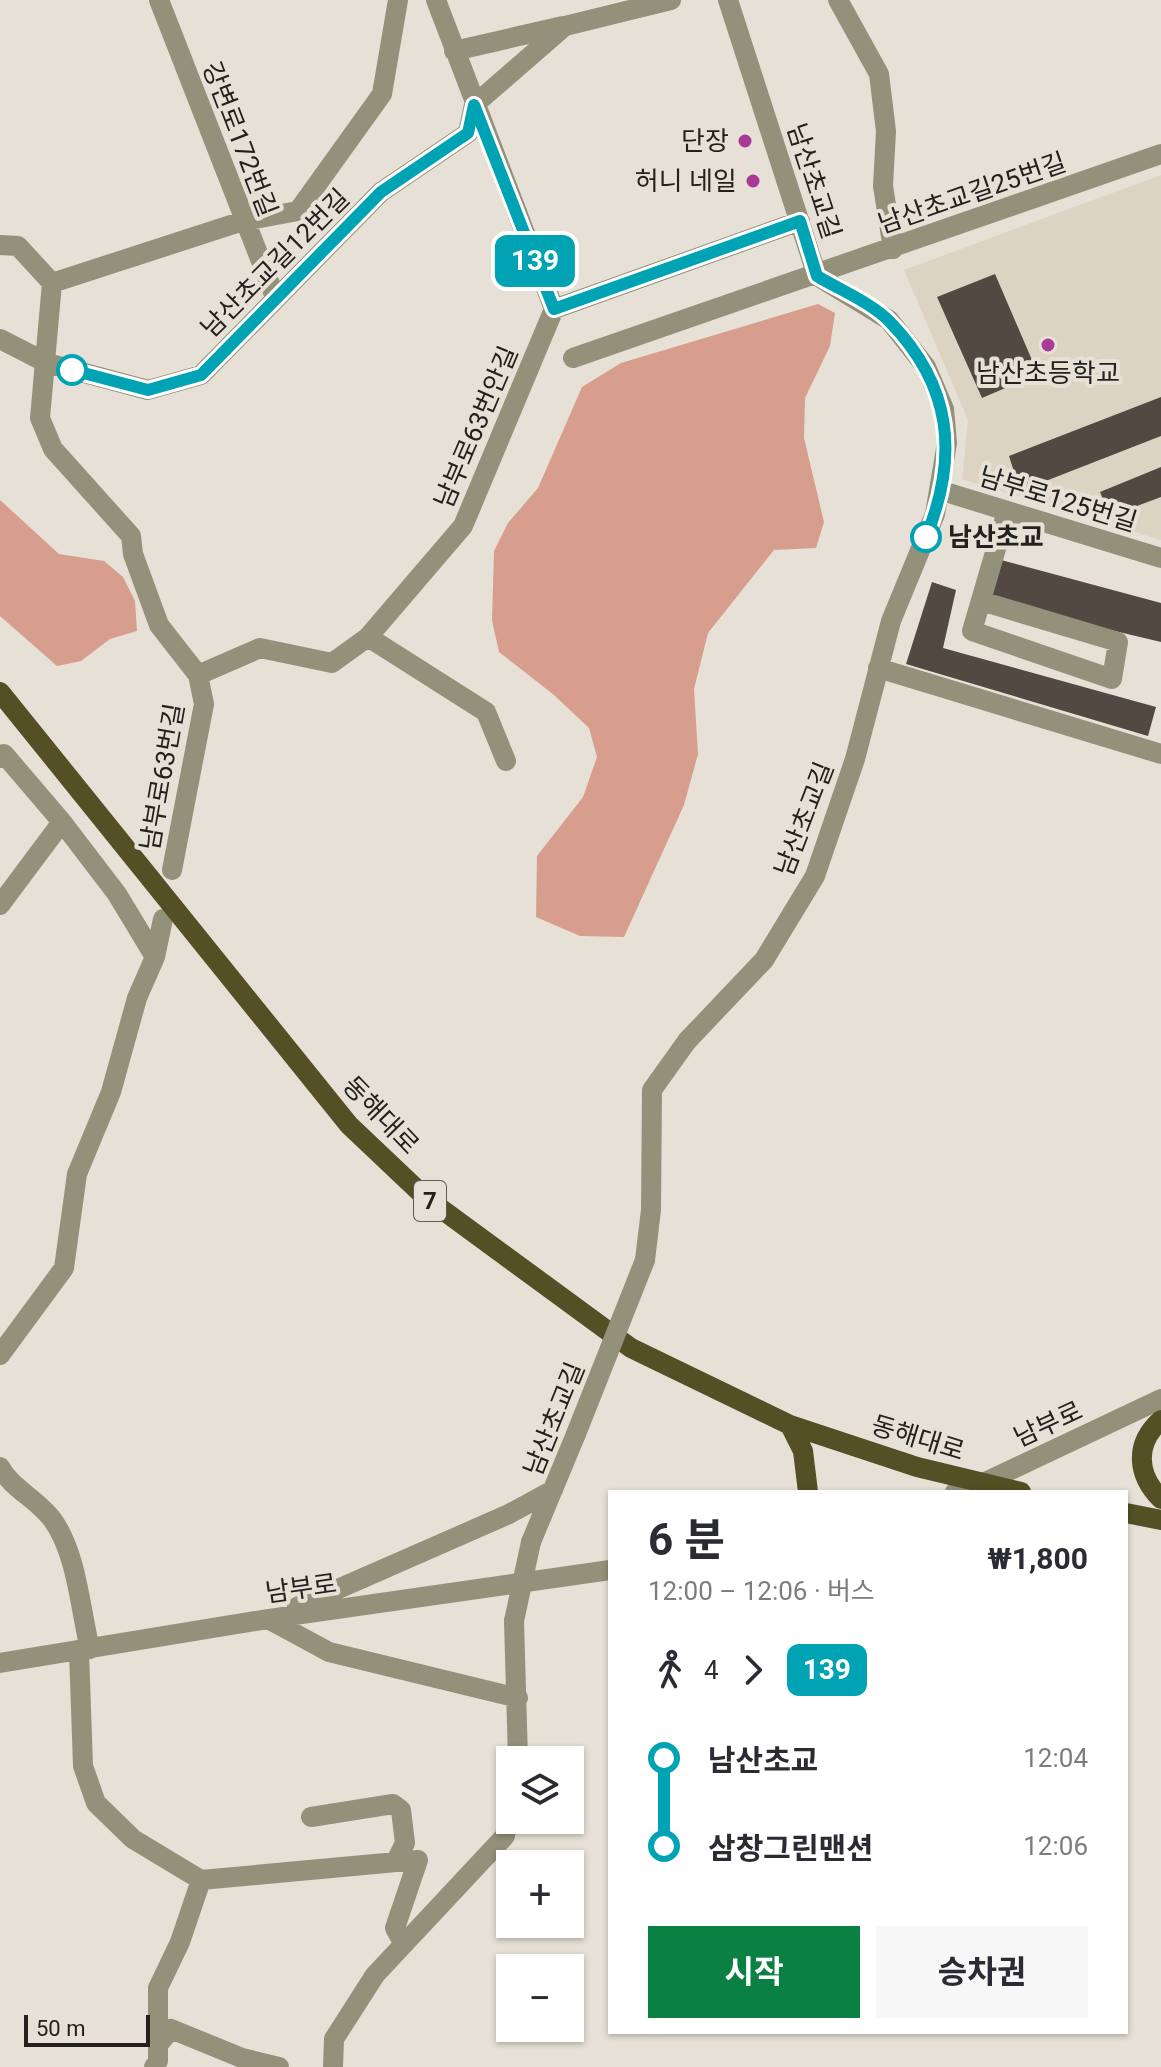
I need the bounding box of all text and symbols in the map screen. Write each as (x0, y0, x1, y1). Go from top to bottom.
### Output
street label: 강변로172번길 (197, 57, 283, 221)
street label: 남산초교길 (781, 119, 847, 243)
place label: 단장 (681, 126, 729, 156)
marker: 단장 (736, 132, 754, 150)
street label: 남산초교길25번길 (874, 147, 1070, 239)
place label: 허니 네일 (635, 166, 737, 196)
marker: 허니 네일 (744, 172, 762, 190)
street label: 남산초교길12번길 (195, 183, 355, 343)
line badge: 139 (489, 235, 581, 287)
text: 139 (511, 244, 559, 277)
marker: 남산초등학교 (1039, 336, 1057, 354)
street label: 남부로63번안길 (428, 342, 524, 512)
unlabelled marker (57, 355, 87, 385)
place label: 남산초등학교 (976, 358, 1120, 388)
street label: 남부로125번길 (975, 461, 1141, 537)
marker: 남산초교 (911, 522, 941, 552)
place label: 남산초교 (948, 522, 1044, 552)
street label: 남부로63번길 (134, 701, 190, 853)
street label: 남산초교길 (769, 758, 839, 880)
street label: 동해대로 (337, 1070, 425, 1160)
road number: 7 (414, 1181, 446, 1221)
street label: 남산초교길 (518, 1358, 590, 1480)
street label: 남부로 (1009, 1395, 1087, 1453)
street label: 동해대로 (868, 1410, 968, 1466)
text: 6 분 (648, 1514, 725, 1566)
text: ₩1,800 (987, 1541, 1088, 1576)
street label: 남부로 (263, 1568, 339, 1608)
text: 12:00 – 12:06 · 버스 (648, 1576, 875, 1606)
icon: walk (648, 1648, 692, 1692)
icon: forward (731, 1648, 775, 1692)
text: 139 (803, 1653, 851, 1686)
text: 4 (704, 1655, 719, 1685)
text: 남산초교 (708, 1743, 818, 1778)
text: 12:04 (1023, 1743, 1088, 1773)
map controls (496, 1746, 584, 2042)
button: layers (496, 1746, 584, 1834)
text: 삼창그린맨션 (708, 1831, 874, 1866)
text: 12:06 (1023, 1831, 1088, 1861)
button: + (496, 1850, 584, 1938)
button: 시작 (648, 1926, 860, 2018)
button: 승차권 (876, 1926, 1088, 2018)
button: − (496, 1954, 584, 2042)
scale bar (24, 2011, 150, 2047)
text: 50 m (36, 2016, 85, 2041)

